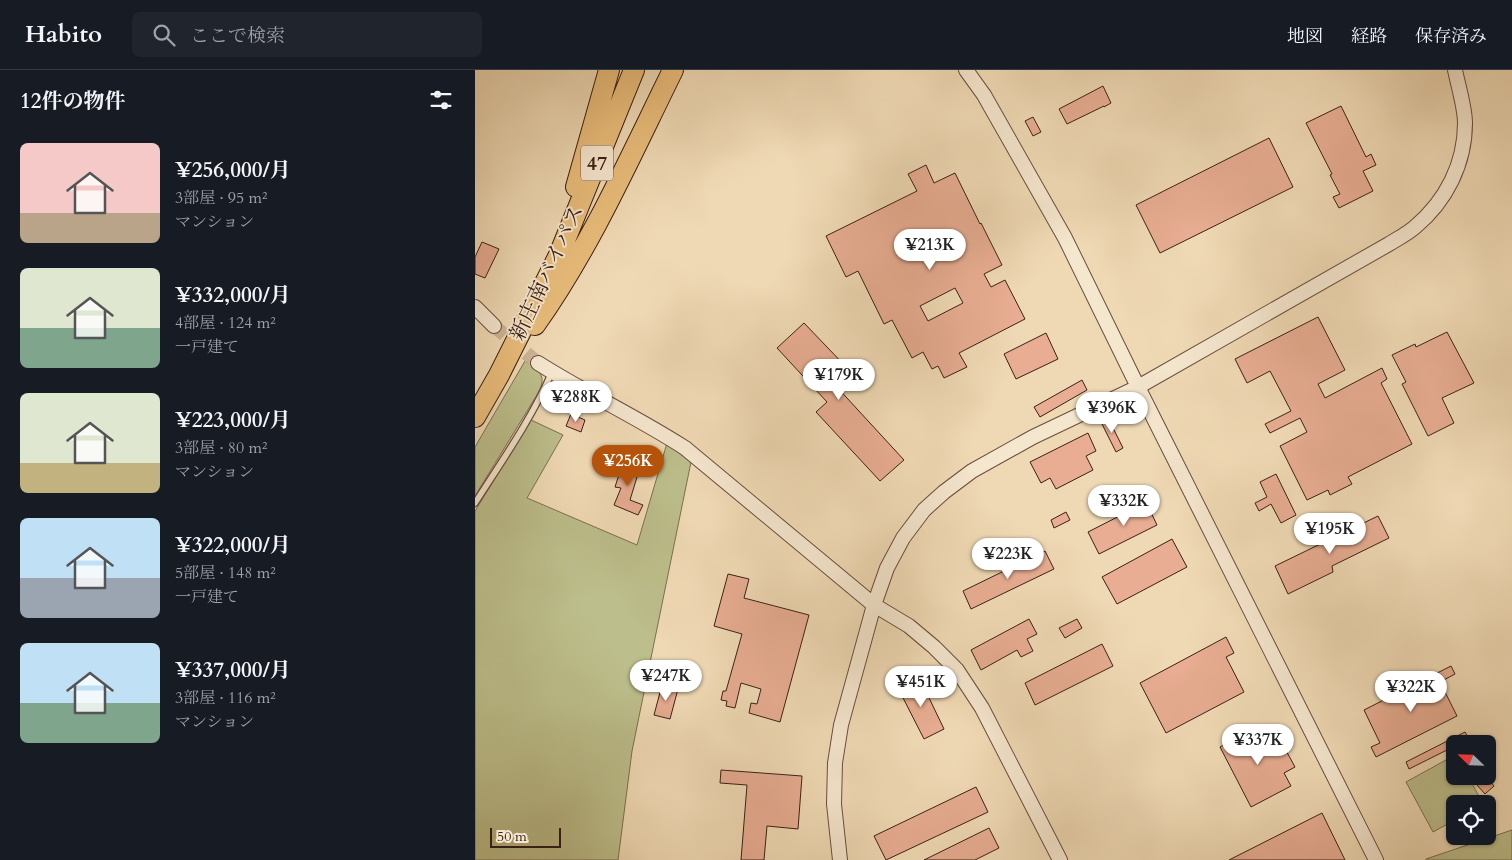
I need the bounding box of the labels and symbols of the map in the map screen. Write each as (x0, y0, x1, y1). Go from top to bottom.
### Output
road number: 47 (581, 146, 613, 180)
street label: 新庄南バイパス (503, 200, 591, 346)
pin: ¥213K (895, 228, 965, 271)
pin: ¥179K (804, 358, 874, 401)
pin: ¥288K (541, 380, 611, 423)
pin: ¥396K (1077, 392, 1147, 434)
pin: ¥256K (593, 444, 663, 487)
pin: ¥332K (1089, 484, 1159, 527)
pin: ¥195K (1295, 512, 1365, 555)
pin: ¥223K (973, 538, 1043, 580)
pin: ¥247K (631, 660, 701, 702)
pin: ¥451K (886, 666, 956, 708)
pin: ¥322K (1376, 670, 1446, 713)
pin: ¥337K (1223, 724, 1293, 766)
north arrow (1446, 735, 1496, 785)
scale bar (490, 825, 561, 848)

